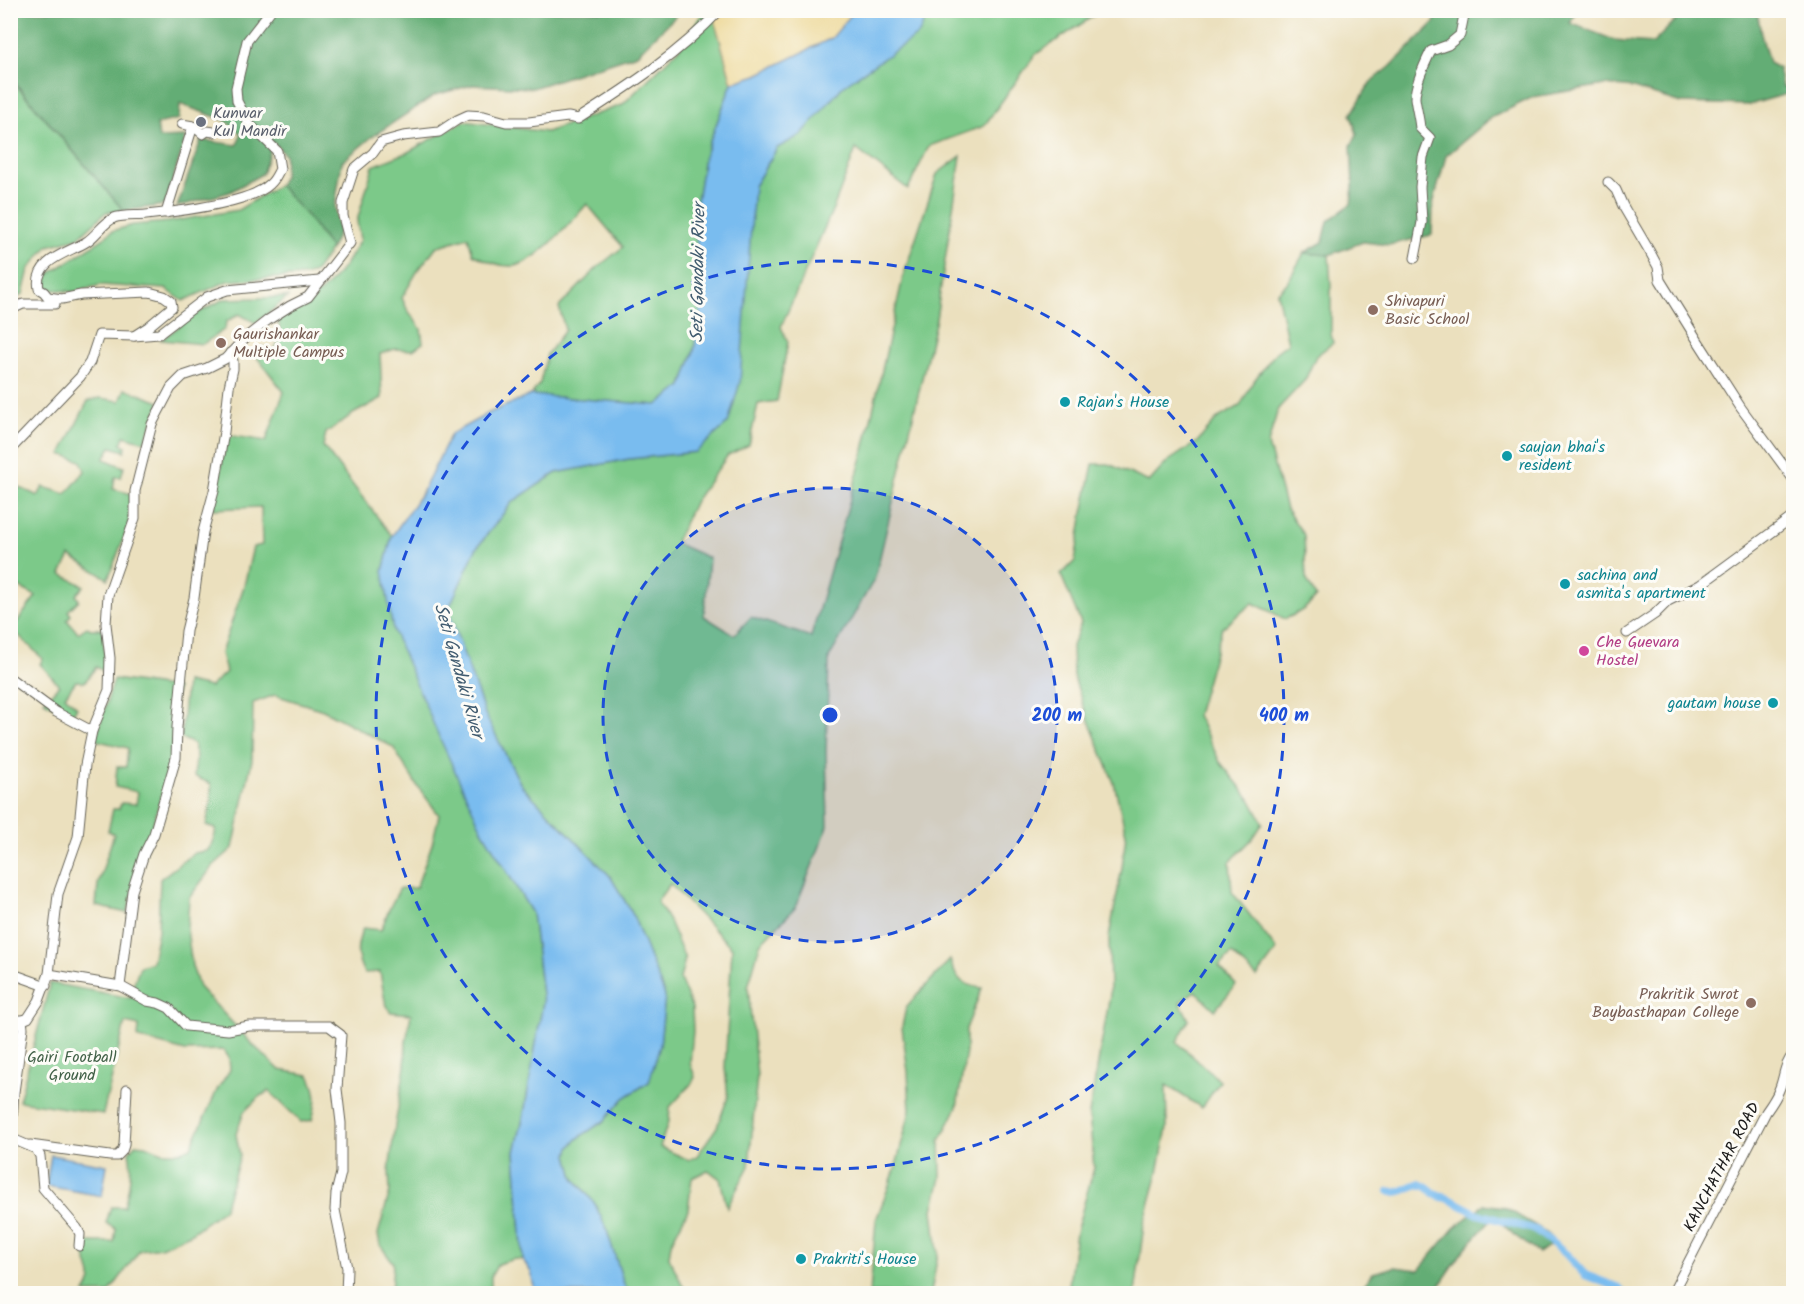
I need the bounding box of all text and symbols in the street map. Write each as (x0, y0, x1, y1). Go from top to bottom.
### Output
place label: Kunwar Kul Mandir (213, 101, 288, 144)
marker: Kunwar Kul Mandir (194, 115, 208, 129)
water label: Seti Gandaki River (683, 199, 715, 343)
place label: Shivapuri Basic School (1385, 289, 1470, 332)
marker: Shivapuri Basic School (1366, 303, 1380, 317)
place label: Gaurishankar Multiple Campus (233, 322, 345, 365)
marker: Gaurishankar Multiple Campus (214, 336, 228, 350)
place label: Rajan's House (1077, 390, 1169, 415)
marker: Rajan's House (1058, 395, 1072, 409)
place label: saujan bhai's resident (1519, 435, 1605, 478)
marker: saujan bhai's resident (1500, 449, 1514, 463)
place label: sachina and asmita's apartment (1577, 563, 1707, 606)
marker: sachina and asmita's apartment (1558, 577, 1572, 591)
water label: Seti Gandaki River (425, 600, 492, 746)
place label: Che Guevara Hostel (1596, 630, 1680, 673)
marker: Che Guevara Hostel (1577, 644, 1591, 658)
place label: gautam house (1667, 691, 1761, 716)
marker: gautam house (1766, 696, 1780, 710)
text: 200 m (1032, 702, 1083, 731)
text: 400 m (1259, 702, 1309, 731)
centre of rings (820, 705, 840, 725)
place label: Prakritik Swrot Baybasthapan College (1592, 982, 1740, 1025)
marker: Prakritik Swrot Baybasthapan College (1744, 996, 1758, 1010)
park label: Gairi Football Ground (27, 1045, 117, 1088)
street label: KANCHATHAR ROAD (1677, 1098, 1767, 1236)
place label: Prakriti's House (813, 1247, 916, 1272)
marker: Prakriti's House (794, 1252, 808, 1266)

